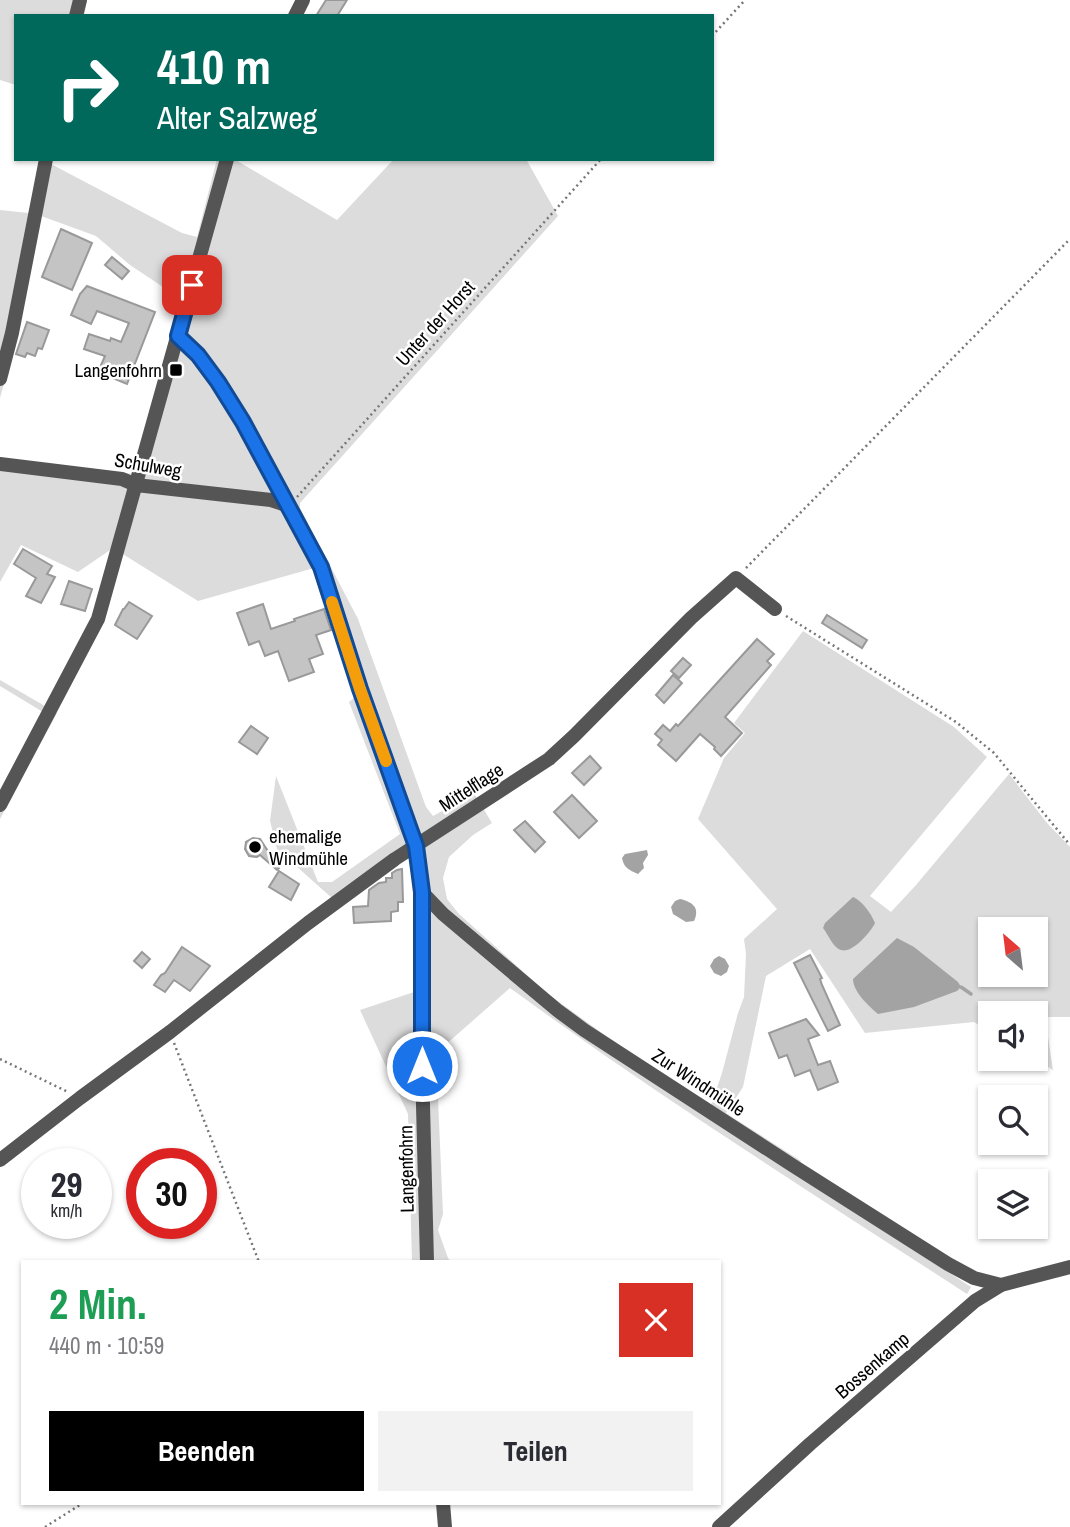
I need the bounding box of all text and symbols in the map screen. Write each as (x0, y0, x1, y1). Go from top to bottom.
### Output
text: 410 m (157, 33, 271, 99)
icon: right (42, 42, 133, 133)
text: Alter Salzweg (157, 96, 317, 139)
pin (162, 255, 222, 315)
icon: arrive (173, 266, 211, 304)
street label: Unter der Horst (390, 274, 481, 371)
place label: Langenfohrn (75, 357, 162, 383)
marker: Langenfohrn (168, 362, 184, 378)
street label: Schulweg (112, 446, 184, 484)
street label: Mittelflage (434, 757, 508, 817)
place label: ehemalige Windmühle (269, 823, 348, 871)
marker: ehemalige Windmühle (247, 839, 263, 855)
north arrow (978, 917, 1048, 987)
map controls (978, 917, 1048, 1239)
button: sound (978, 1001, 1048, 1071)
position arrow (385, 1029, 459, 1103)
street label: Zur Windmühle (647, 1042, 751, 1122)
button: search (978, 1085, 1048, 1155)
street label: Langenfohrn (392, 1125, 420, 1213)
speed limit sign: 30 (126, 1148, 217, 1239)
text: 29 (51, 1161, 82, 1208)
button: layers (978, 1169, 1048, 1239)
text: km/h (51, 1198, 83, 1223)
text: 2 Min. (49, 1276, 147, 1332)
button: close (619, 1283, 693, 1357)
street label: Bossenkamp (829, 1326, 915, 1404)
text: 440 m · 10:59 (49, 1330, 164, 1361)
button: Beenden (49, 1411, 364, 1491)
button: Teilen (378, 1411, 693, 1491)

